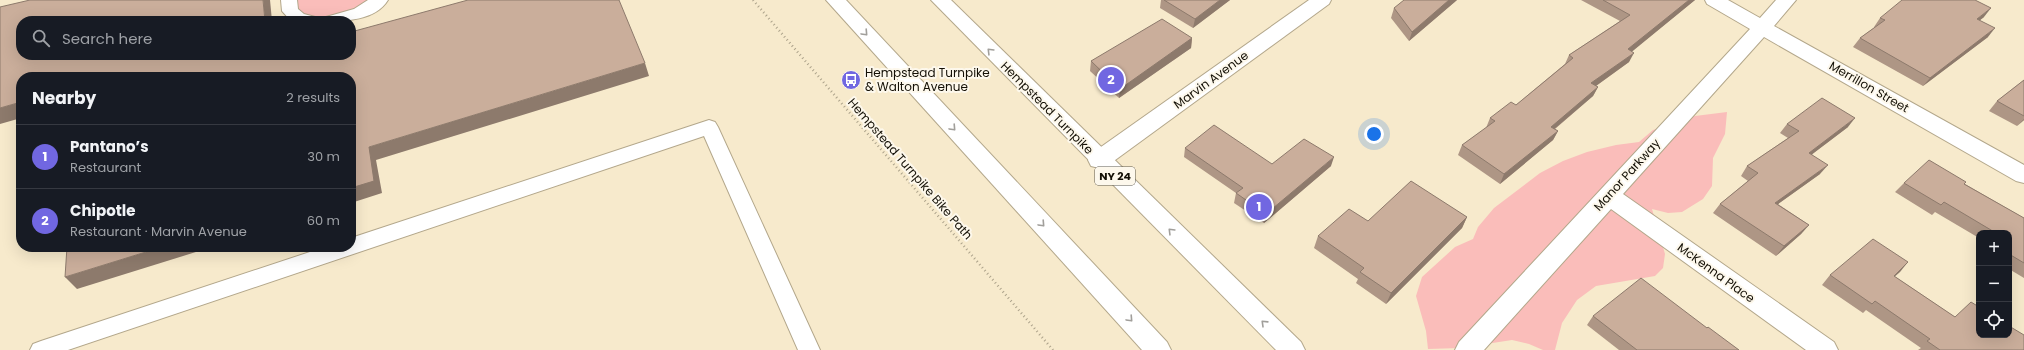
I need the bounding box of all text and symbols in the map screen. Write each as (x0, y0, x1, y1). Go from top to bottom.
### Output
search box (16, 16, 356, 60)
icon: search (30, 27, 52, 49)
text: Search here (62, 28, 152, 49)
one-way arrow (860, 28, 867, 35)
street label: Marvin Avenue (1170, 47, 1252, 113)
one-way arrow (987, 48, 995, 55)
street label: Merrillon Street (1826, 57, 1912, 116)
street label: Hempstead Turnpike (997, 58, 1097, 158)
place label: Hempstead Turnpike & Walton Avenue (865, 64, 990, 95)
pin: 2 (1098, 65, 1124, 95)
bus stop icon: Hempstead Turnpike & Walton Avenue (840, 69, 862, 91)
text: Nearby (32, 86, 96, 110)
text: 2 results (286, 88, 340, 107)
street label: Hempstead Turnpike Bike Path (844, 94, 977, 243)
one-way arrow (949, 123, 956, 131)
your location (1364, 124, 1384, 144)
street label: Manor Parkway (1590, 135, 1664, 215)
text: Pantano’s (70, 136, 149, 157)
text: 1 (43, 147, 47, 166)
text: 30 m (307, 147, 340, 166)
text: Restaurant (70, 158, 141, 177)
road number: NY 24 (1095, 167, 1135, 185)
pin: 1 (1246, 192, 1272, 222)
text: Chipotle (70, 200, 135, 221)
text: 2 (41, 211, 49, 230)
text: 60 m (307, 211, 340, 230)
one-way arrow (1037, 219, 1044, 226)
text: Restaurant · Marvin Avenue (70, 222, 247, 241)
one-way arrow (1168, 229, 1176, 236)
map controls (1976, 230, 2012, 338)
button: + (1976, 230, 2012, 266)
street label: McKenna Place (1674, 239, 1758, 306)
button: − (1976, 266, 2012, 302)
button: locate (1976, 302, 2012, 338)
one-way arrow (1125, 314, 1133, 322)
one-way arrow (1261, 320, 1269, 328)

